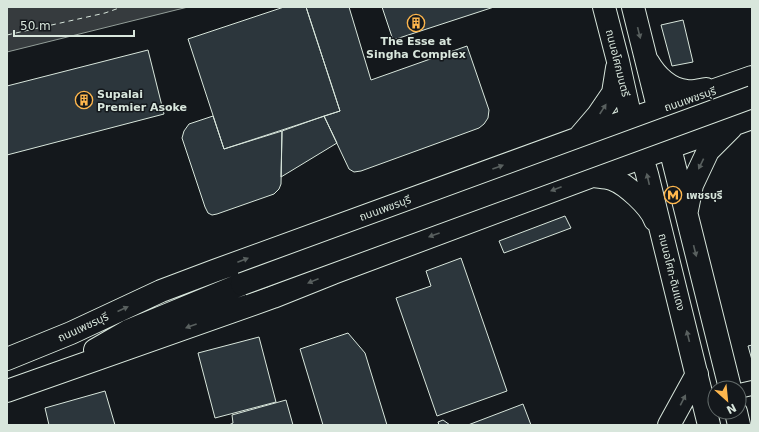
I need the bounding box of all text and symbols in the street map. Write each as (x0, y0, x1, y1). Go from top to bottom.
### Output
scale bar (14, 12, 134, 38)
building icon: The Esse at Singha Complex (406, 13, 426, 33)
text: 50 m (20, 19, 51, 33)
one-way arrow (637, 27, 643, 39)
street label: ถนนอโศกมนตรี (603, 28, 632, 99)
place label: The Esse at Singha Complex (366, 35, 466, 61)
street label: ถนนเพชรบุรี (662, 84, 718, 114)
place label: Supalai Premier Asoke (97, 88, 187, 114)
building icon: Supalai Premier Asoke (74, 90, 94, 110)
one-way arrow (599, 103, 607, 114)
one-way arrow (698, 159, 704, 170)
one-way arrow (492, 164, 504, 170)
one-way arrow (645, 172, 651, 185)
metro station icon: เพชรบุรี (663, 185, 683, 205)
one-way arrow (550, 187, 562, 193)
place label: เพชรบุรี (686, 189, 723, 202)
street label: ถนนเพชรบุรี (357, 193, 413, 224)
one-way arrow (428, 232, 440, 238)
street label: ถนนอโศก-ดินแดง (656, 232, 687, 312)
one-way arrow (693, 244, 699, 257)
one-way arrow (238, 257, 250, 263)
one-way arrow (306, 278, 318, 284)
one-way arrow (117, 305, 129, 311)
street label: ถนนเพชรบุรี (56, 310, 111, 345)
one-way arrow (185, 324, 197, 330)
one-way arrow (684, 330, 690, 342)
north arrow (707, 380, 747, 420)
one-way arrow (680, 394, 687, 406)
text: N (724, 401, 738, 416)

